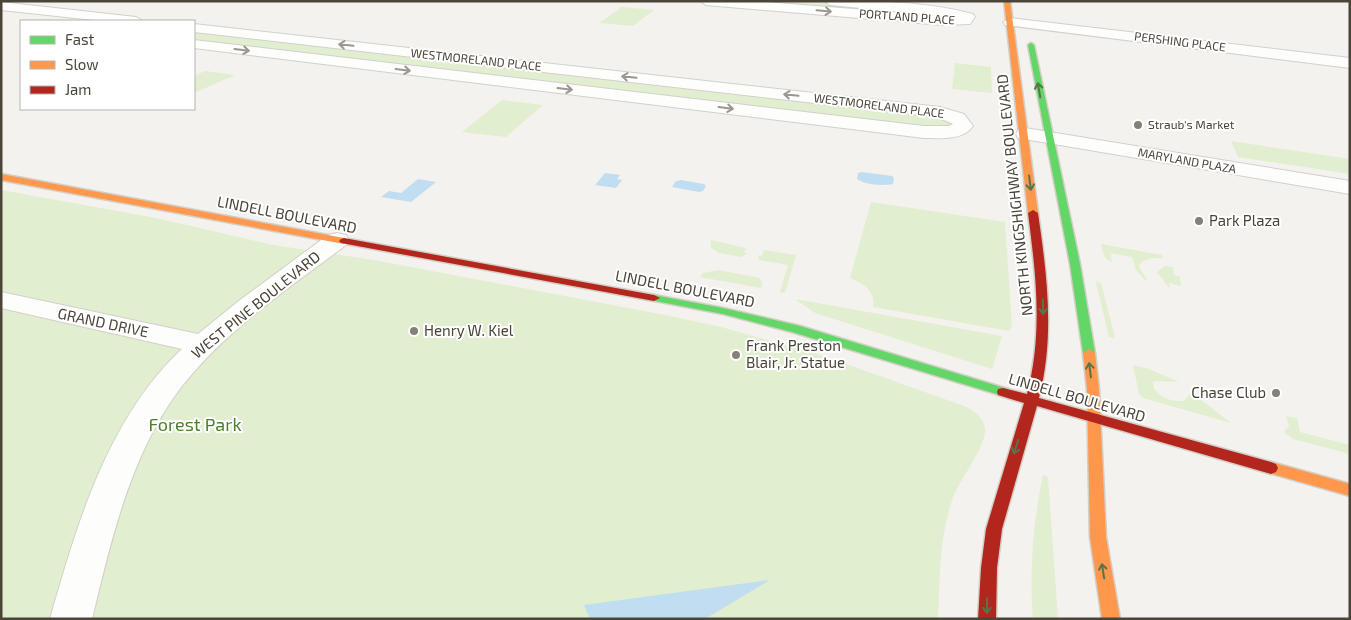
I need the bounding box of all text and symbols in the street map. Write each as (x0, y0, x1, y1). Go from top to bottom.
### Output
street label: PORTLAND PLACE (859, 6, 956, 26)
one-way arrow (816, 7, 832, 16)
legend (20, 20, 195, 110)
street label: PERSHING PLACE (1134, 28, 1227, 54)
text: Fast (65, 30, 95, 48)
one-way arrow (338, 40, 354, 50)
one-way arrow (234, 45, 250, 55)
street label: WESTMORELAND PLACE (410, 45, 542, 73)
text: Slow (65, 55, 99, 73)
one-way arrow (395, 65, 411, 75)
one-way arrow (621, 72, 637, 82)
street label: NORTH KINGSHIGHWAY BOULEVARD (992, 73, 1036, 317)
text: Jam (65, 80, 91, 98)
one-way arrow (1034, 82, 1044, 98)
one-way arrow (557, 84, 573, 94)
one-way arrow (783, 90, 799, 100)
street label: WESTMORELAND PLACE (813, 90, 945, 120)
one-way arrow (718, 103, 734, 113)
place label: Straub's Market (1148, 117, 1235, 131)
marker: Straub's Market (1132, 119, 1144, 131)
street label: MARYLAND PLAZA (1137, 144, 1238, 176)
one-way arrow (1025, 175, 1035, 191)
street label: LINDELL BOULEVARD (216, 192, 358, 236)
place label: Park Plaza (1209, 211, 1280, 229)
marker: Park Plaza (1193, 215, 1205, 227)
street label: WEST PINE BOULEVARD (187, 247, 323, 362)
street label: LINDELL BOULEVARD (614, 266, 756, 310)
one-way arrow (1038, 298, 1048, 315)
street label: GRAND DRIVE (56, 304, 150, 340)
place label: Henry W. Kiel (424, 321, 514, 339)
marker: Henry W. Kiel (408, 325, 420, 337)
place label: Frank Preston Blair, Jr. Statue (746, 336, 845, 371)
marker: Frank Preston Blair, Jr. Statue (730, 349, 742, 361)
one-way arrow (1085, 362, 1095, 378)
street label: LINDELL BOULEVARD (1007, 369, 1148, 425)
place label: Chase Club (1191, 383, 1266, 401)
marker: Chase Club (1270, 387, 1282, 399)
park label: Forest Park (148, 413, 242, 435)
one-way arrow (1011, 439, 1020, 454)
one-way arrow (1098, 563, 1108, 579)
one-way arrow (982, 598, 992, 614)

